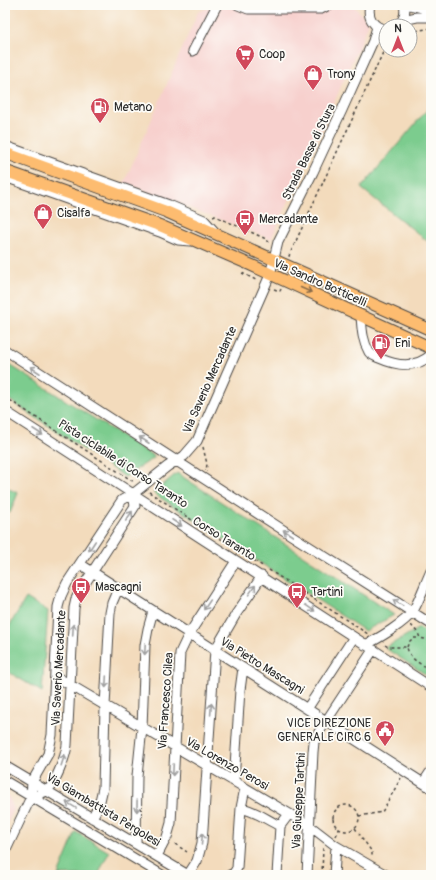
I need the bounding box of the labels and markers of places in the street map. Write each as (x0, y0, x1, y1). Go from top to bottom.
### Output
supermarket icon: Coop (234, 43, 256, 71)
place label: Coop (259, 47, 285, 62)
shop icon: Trony (302, 63, 324, 91)
place label: Trony (327, 67, 355, 82)
fuel station icon: Metano (89, 96, 111, 124)
place label: Metano (114, 100, 153, 115)
shop icon: Cisalfa (32, 202, 54, 230)
place label: Cisalfa (57, 206, 91, 221)
bus stop icon: Mercadante (234, 208, 256, 236)
place label: Mercadante (259, 212, 318, 227)
fuel station icon: Eni (370, 332, 392, 360)
place label: Eni (395, 336, 410, 351)
bus stop icon: Mascagni (70, 576, 92, 604)
place label: Mascagni (95, 580, 141, 595)
bus stop icon: Tartini (286, 581, 308, 609)
place label: Tartini (311, 585, 343, 600)
place label: VICE DIREZIONE GENERALE CIRC 6 (277, 716, 371, 745)
public building icon: VICE DIREZIONE GENERALE CIRC 6 (374, 719, 396, 747)

